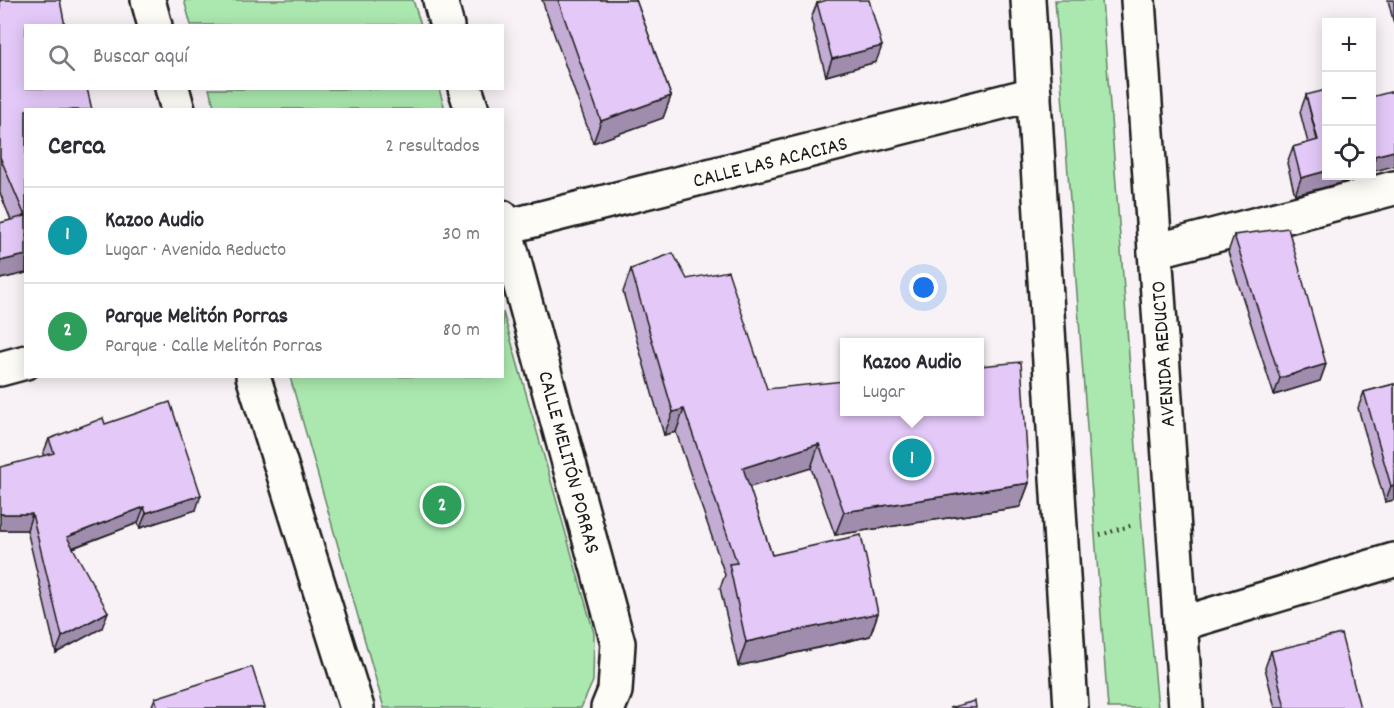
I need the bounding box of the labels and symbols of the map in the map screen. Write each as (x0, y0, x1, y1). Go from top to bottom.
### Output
street label: CALLE LAS ACACIAS (690, 130, 851, 198)
your location (909, 273, 938, 302)
street label: AVENIDA REDUCTO (1145, 280, 1185, 428)
street label: CALLE MELITÓN PORRAS (528, 368, 606, 557)
pin: 1 (892, 436, 932, 480)
pin: 2 (422, 482, 462, 528)

